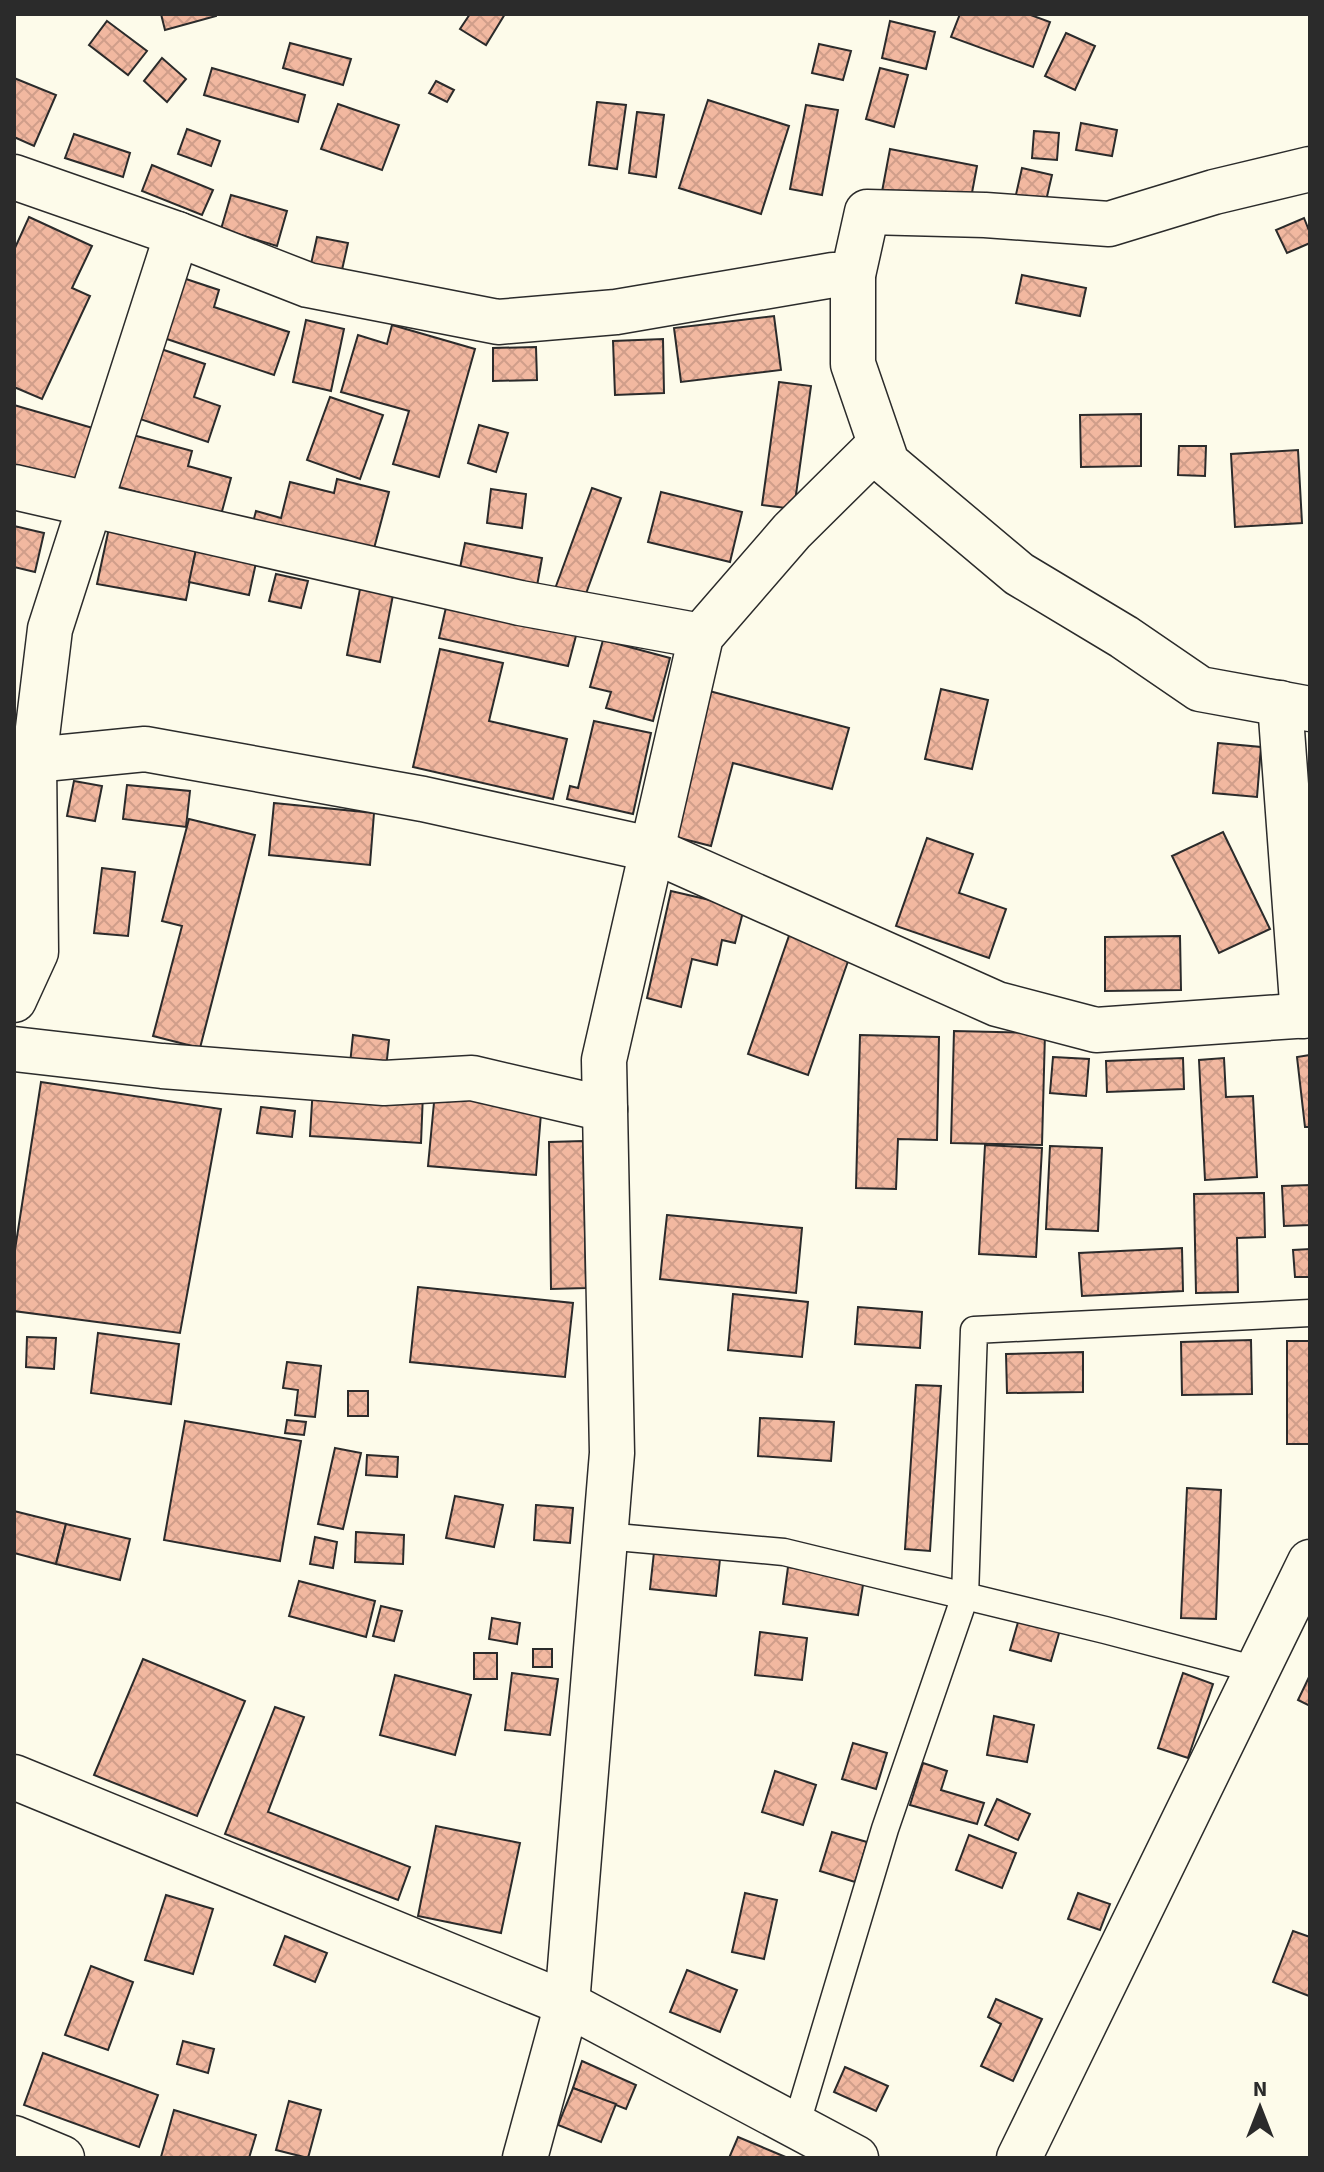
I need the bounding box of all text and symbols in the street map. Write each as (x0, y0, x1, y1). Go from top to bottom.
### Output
north arrow (1220, 2068, 1300, 2148)
text: N (1253, 2073, 1267, 2105)

